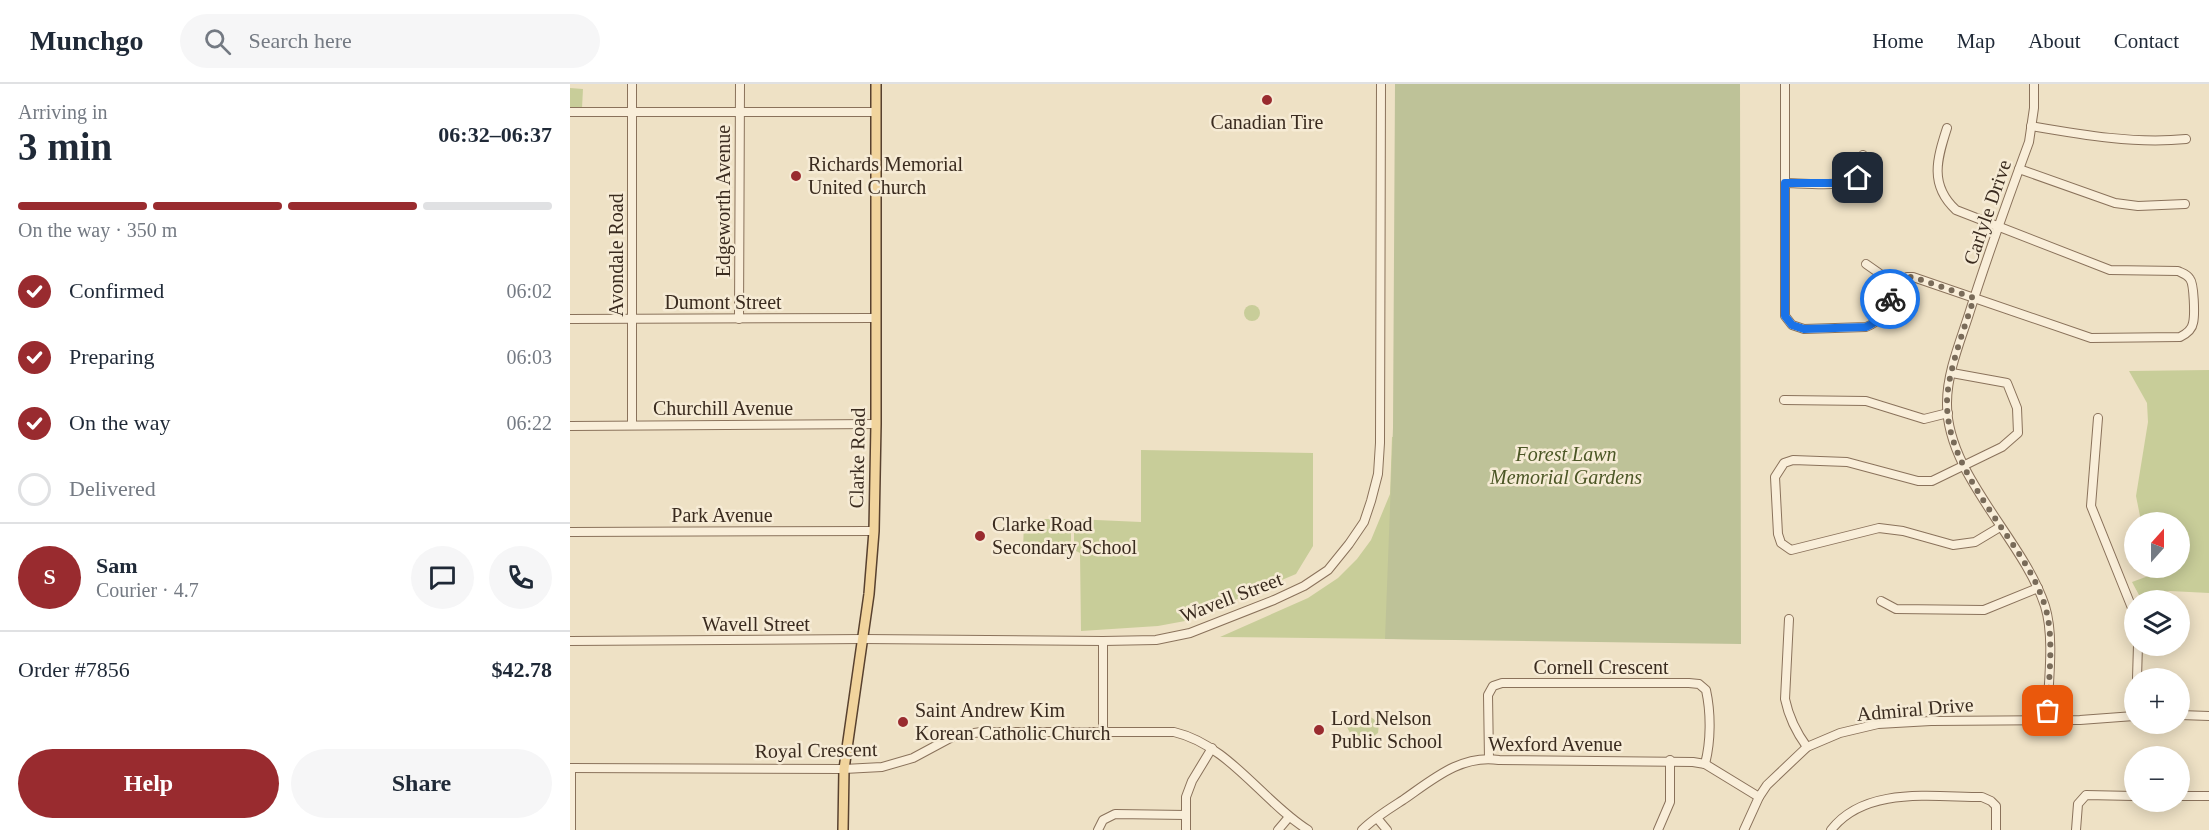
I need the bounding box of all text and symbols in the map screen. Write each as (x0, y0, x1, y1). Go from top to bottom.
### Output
search box (180, 14, 600, 68)
text: Munchgo (30, 25, 144, 56)
icon: search (201, 25, 234, 58)
text: Search here (249, 28, 352, 53)
text: Home (1872, 29, 1924, 53)
text: Map (1957, 29, 1995, 53)
text: About (2028, 29, 2081, 53)
text: Contact (2114, 29, 2179, 53)
marker: Canadian Tire (1260, 93, 1274, 107)
text: Arriving in (18, 101, 107, 123)
place label: Canadian Tire (1211, 111, 1324, 133)
text: 06:32–06:37 (438, 122, 552, 147)
text: 3 min (18, 125, 112, 168)
street label: Edgeworth Avenue (712, 125, 735, 277)
pin (1832, 152, 1883, 203)
place label: Richards Memorial United Church (808, 153, 963, 198)
street label: Carlyle Drive (1959, 157, 2016, 268)
icon: home (1841, 161, 1874, 194)
marker: Richards Memorial United Church (789, 169, 803, 183)
street label: Avondale Road (605, 193, 627, 317)
text: On the way · 350 m (18, 219, 177, 241)
courier (1860, 269, 1920, 329)
icon: check (18, 275, 51, 308)
text: Confirmed (69, 278, 164, 303)
text: 06:02 (506, 280, 552, 302)
icon: bike (1874, 283, 1907, 316)
street label: Dumont Street (664, 291, 782, 313)
icon: check (18, 341, 51, 374)
text: Preparing (69, 344, 155, 369)
text: 06:03 (506, 346, 552, 368)
street label: Churchill Avenue (653, 397, 793, 419)
icon: check (18, 407, 51, 440)
street label: Clarke Road (845, 408, 869, 508)
text: On the way (69, 410, 170, 435)
text: 06:22 (506, 412, 552, 434)
park label: Forest Lawn Memorial Gardens (1489, 443, 1642, 488)
text: Delivered (69, 476, 156, 501)
street label: Park Avenue (671, 504, 773, 526)
north arrow (2124, 512, 2190, 578)
map controls (2124, 512, 2190, 812)
place label: Clarke Road Secondary School (992, 513, 1137, 559)
marker: Clarke Road Secondary School (973, 529, 987, 543)
button: chat (411, 546, 474, 609)
button: phone (489, 546, 552, 609)
text: Sam (96, 553, 138, 578)
text: S (43, 564, 56, 589)
street label: Wavell Street (1177, 567, 1286, 627)
text: Courier · 4.7 (96, 579, 199, 601)
button: layers (2124, 590, 2190, 656)
street label: Wavell Street (702, 613, 810, 635)
street label: Cornell Crescent (1534, 656, 1669, 678)
text: Order #7856 (18, 657, 130, 682)
text: $42.78 (492, 657, 552, 682)
button: + (2124, 668, 2190, 734)
pin (2022, 685, 2073, 736)
street label: Admiral Drive (1856, 693, 1974, 725)
icon: bag (2031, 694, 2064, 727)
place label: Saint Andrew Kim Korean Catholic Church (915, 699, 1111, 744)
place label: Lord Nelson Public School (1331, 707, 1443, 752)
marker: Saint Andrew Kim Korean Catholic Church (896, 715, 910, 729)
marker: Lord Nelson Public School (1312, 723, 1326, 737)
street label: Wexford Avenue (1488, 733, 1622, 755)
street label: Royal Crescent (754, 738, 878, 763)
button: − (2124, 746, 2190, 812)
button: Help (18, 749, 279, 818)
button: Share (291, 749, 552, 818)

